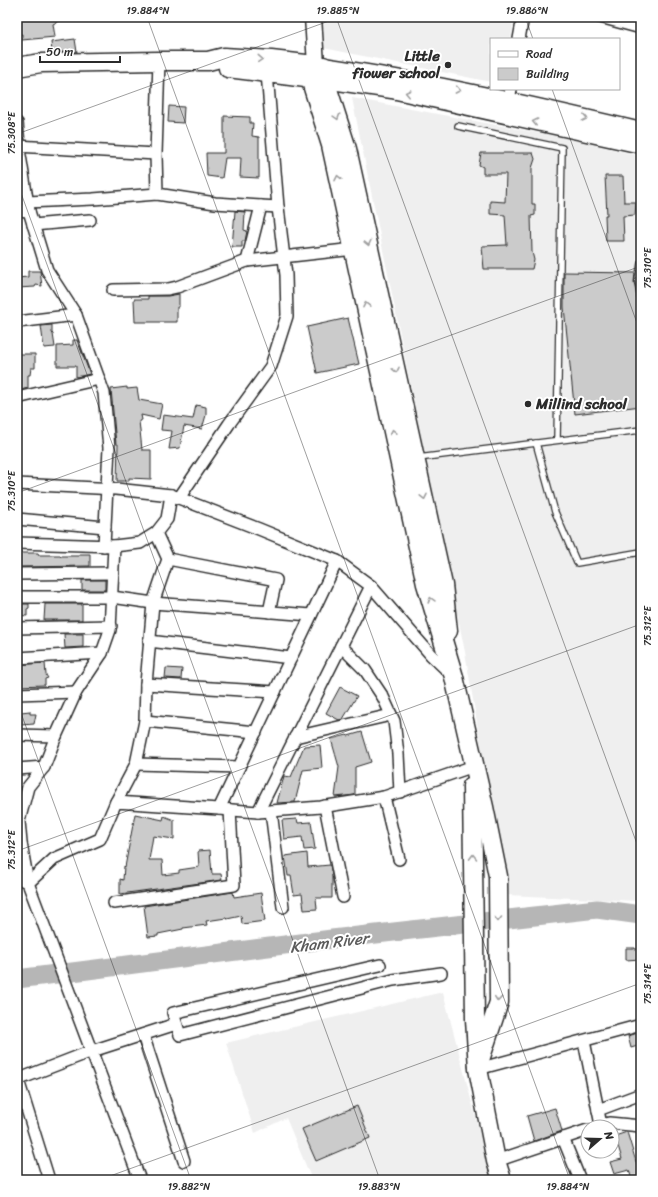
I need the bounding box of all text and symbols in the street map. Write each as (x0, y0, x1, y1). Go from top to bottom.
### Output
text: 19.884°N (127, 2, 170, 20)
text: 19.885°N (317, 2, 359, 20)
text: 19.886°N (506, 2, 548, 20)
scale bar (40, 38, 120, 64)
legend (490, 38, 620, 90)
text: 50 m (46, 41, 73, 63)
place label: Little fiower school (352, 43, 441, 86)
text: Road (526, 43, 553, 65)
one-way arrow (257, 55, 263, 64)
marker: Little fiower school (443, 60, 453, 70)
text: Building (526, 63, 569, 85)
one-way arrow (455, 86, 461, 94)
one-way arrow (405, 90, 411, 98)
text: 75.308°E (3, 110, 21, 154)
one-way arrow (582, 113, 588, 121)
one-way arrow (332, 114, 341, 121)
one-way arrow (531, 118, 538, 126)
one-way arrow (335, 174, 343, 181)
one-way arrow (364, 240, 372, 247)
text: 75.310°E (639, 246, 657, 288)
one-way arrow (362, 301, 370, 308)
one-way arrow (392, 367, 400, 374)
place label: Millind school (535, 391, 628, 417)
marker: Millind school (523, 399, 533, 409)
one-way arrow (390, 428, 398, 435)
text: 75.310°E (3, 469, 21, 511)
one-way arrow (420, 494, 428, 501)
one-way arrow (427, 596, 436, 603)
text: 75.312°E (639, 604, 657, 646)
text: 75.312°E (3, 828, 21, 870)
one-way arrow (469, 854, 477, 860)
one-way arrow (494, 916, 502, 922)
water label: Kham River (288, 923, 373, 962)
text: 75.314°E (639, 962, 657, 1004)
one-way arrow (493, 996, 502, 1003)
north arrow (580, 1119, 620, 1159)
text: N (598, 1128, 619, 1143)
text: 19.882°N (168, 1178, 210, 1196)
text: 19.883°N (358, 1178, 400, 1196)
text: 19.884°N (547, 1178, 590, 1196)

